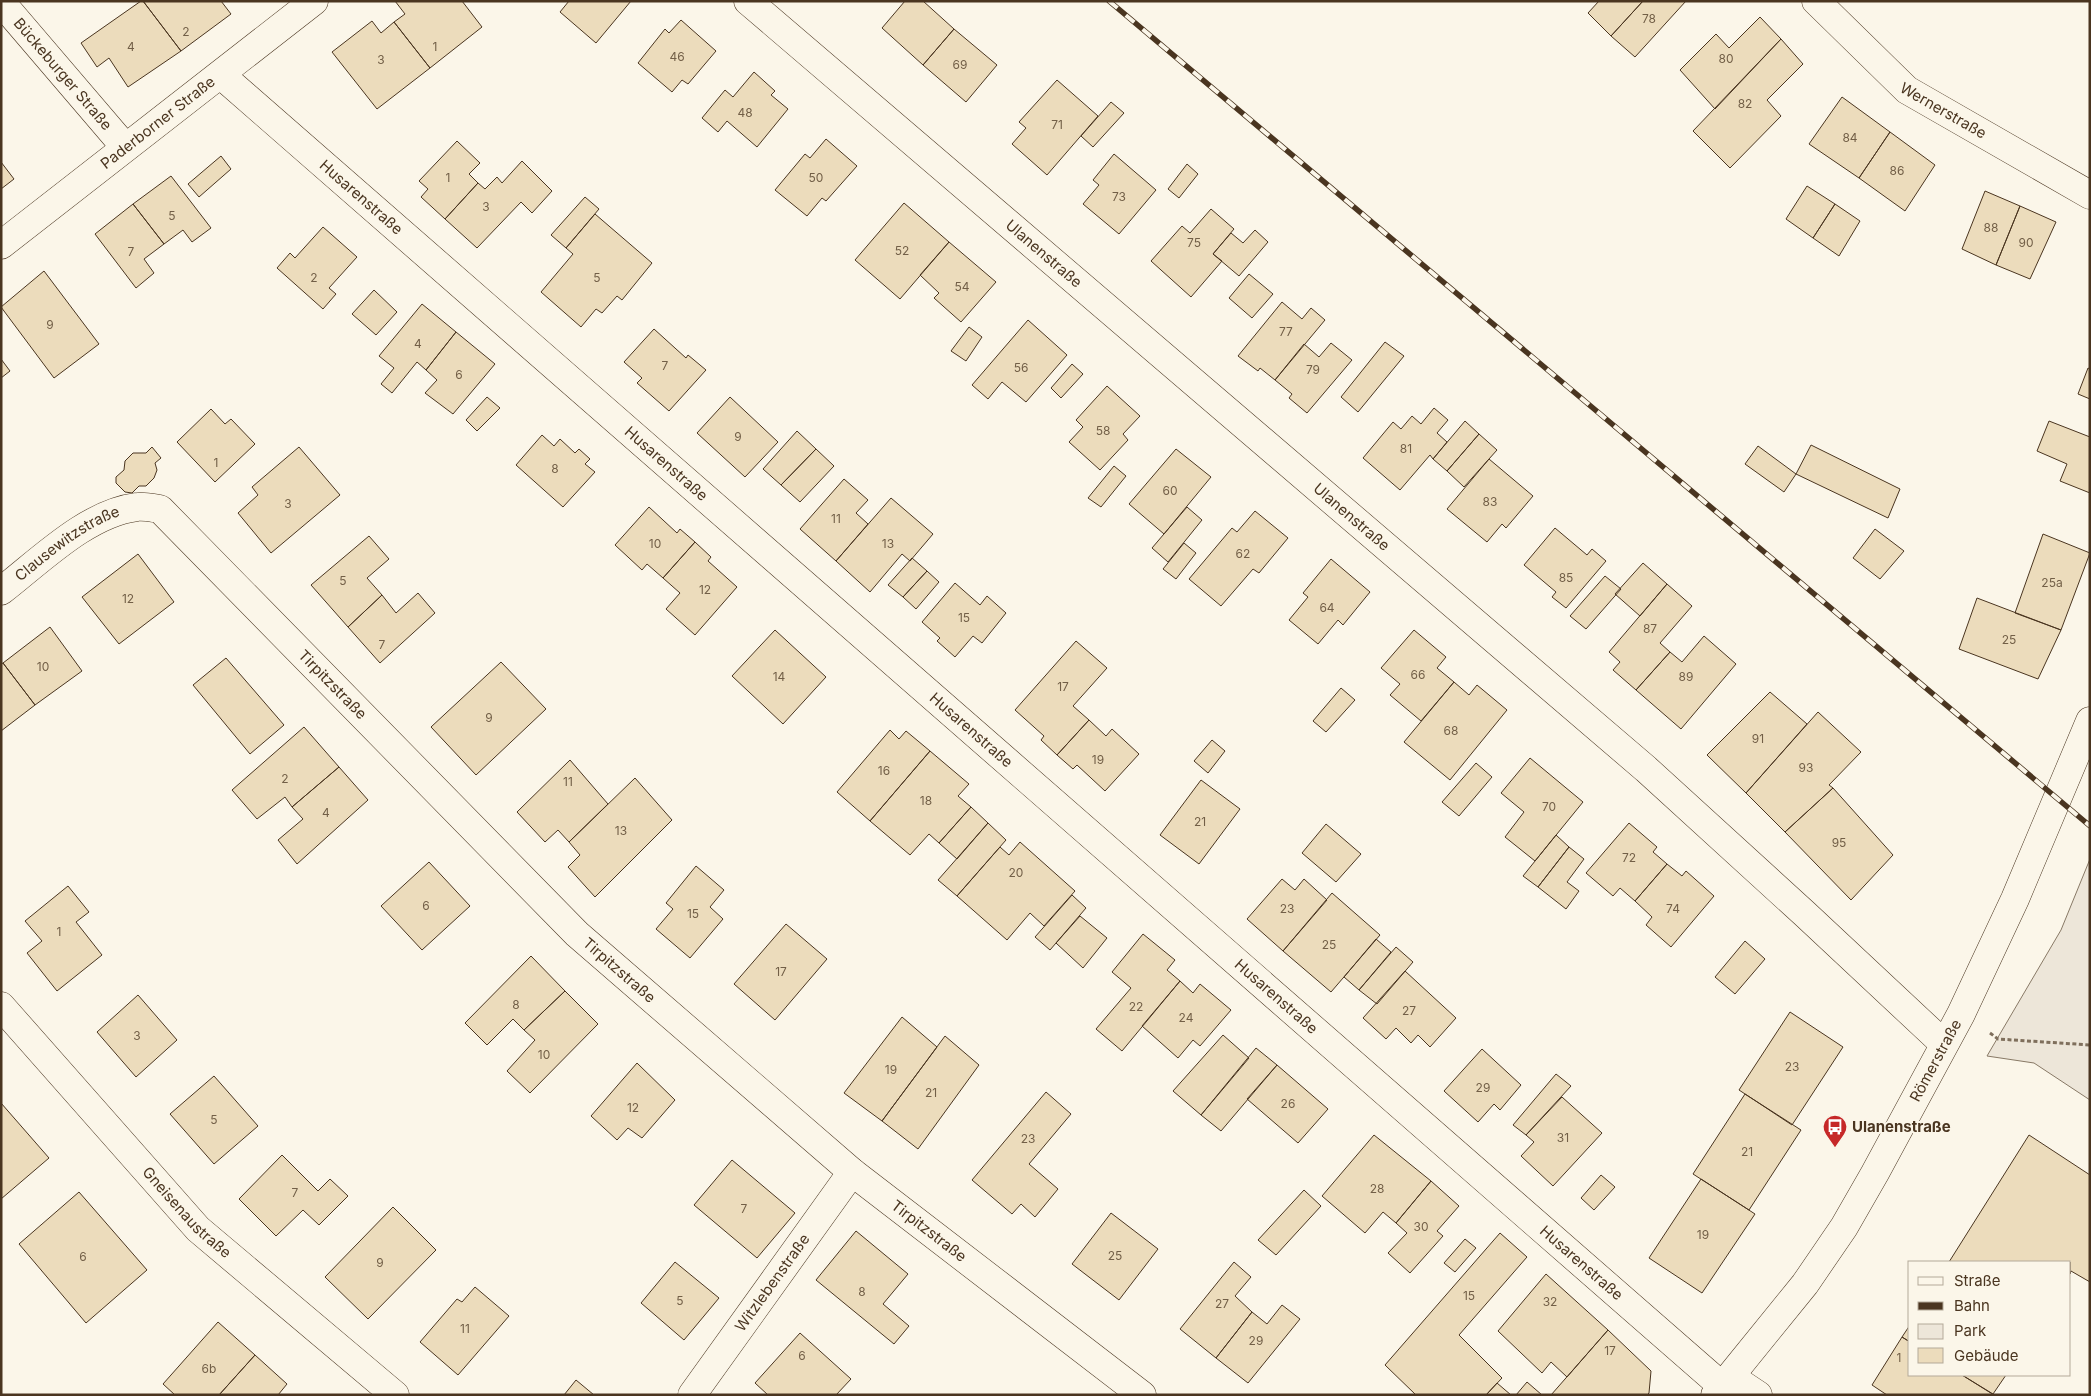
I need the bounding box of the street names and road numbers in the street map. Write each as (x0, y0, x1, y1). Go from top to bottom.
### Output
street label: Bückeburger Straße (10, 14, 116, 134)
street label: Paderborner Straße (97, 72, 219, 173)
street label: Wernerstraße (1897, 78, 1990, 143)
street label: Husarenstraße (316, 155, 407, 238)
street label: Ulanenstraße (1002, 215, 1086, 291)
street label: Husarenstraße (621, 422, 712, 505)
street label: Ulanenstraße (1310, 479, 1394, 555)
street label: Clausewitzstraße (11, 501, 122, 585)
street label: Tirpitzstraße (294, 645, 371, 723)
street label: Husarenstraße (926, 688, 1017, 771)
street label: Tirpitzstraße (579, 933, 660, 1007)
street label: Husarenstraße (1231, 955, 1322, 1038)
street label: Römerstraße (1905, 1016, 1965, 1105)
street label: Gneisenaustraße (138, 1163, 235, 1262)
street label: Tirpitzstraße (888, 1196, 971, 1266)
street label: Husarenstraße (1536, 1221, 1627, 1304)
street label: Witzlebenstraße (731, 1230, 814, 1335)

